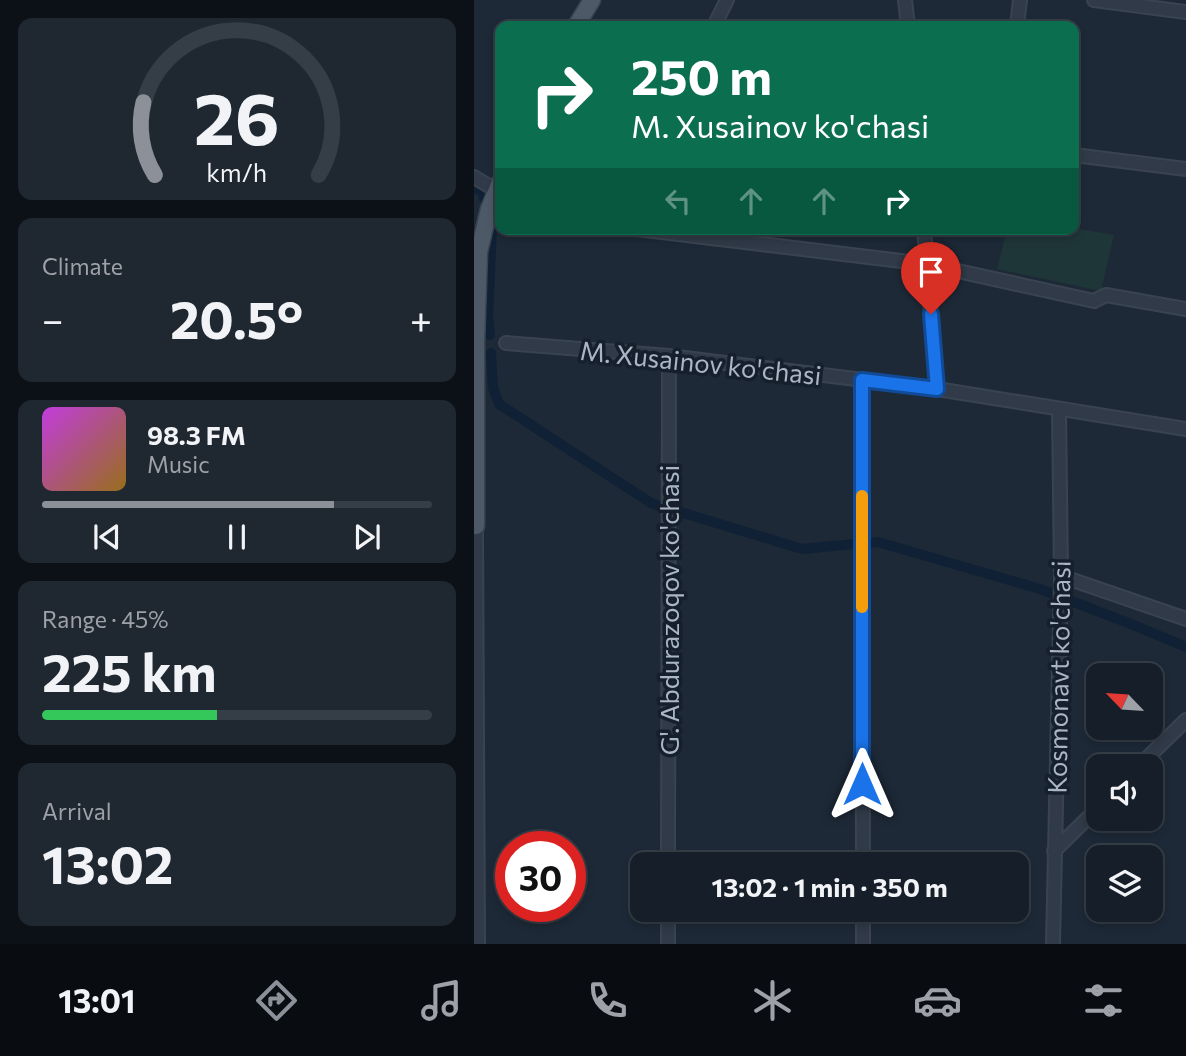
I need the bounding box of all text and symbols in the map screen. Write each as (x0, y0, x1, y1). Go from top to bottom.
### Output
text: 250 m (631, 45, 772, 105)
icon: right (516, 49, 607, 140)
text: 26 (194, 71, 280, 160)
text: M. Xusainov ko'chasi (631, 105, 929, 145)
text: km/h (207, 157, 267, 187)
icon: left (659, 182, 697, 220)
icon: ahead (732, 182, 770, 220)
icon: ahead (805, 182, 843, 220)
icon: right (878, 182, 916, 220)
pin (901, 242, 961, 314)
text: Climate (42, 252, 123, 280)
icon: arrive (912, 253, 950, 291)
text: 20.5° (170, 286, 303, 350)
text: − (42, 295, 64, 342)
text: + (410, 295, 432, 342)
street label: M. Xusainov ko'chasi (579, 334, 823, 390)
text: 98.3 FM (147, 419, 246, 450)
text: Music (147, 450, 210, 478)
street label: G'. Abdurazoqov ko'chasi (653, 465, 684, 755)
icon: previous (88, 518, 126, 556)
icon: pause (218, 518, 256, 556)
icon: next (348, 518, 386, 556)
street label: Kosmonavt ko'chasi (1040, 560, 1076, 794)
text: Range · 45% (42, 605, 168, 633)
text: 225 km (42, 639, 217, 703)
north arrow (1086, 663, 1164, 740)
map controls (1086, 663, 1163, 922)
position arrow (825, 747, 899, 821)
button: sound (1086, 754, 1163, 831)
text: Arrival (42, 797, 112, 825)
text: 13:02 (42, 831, 173, 895)
speed limit sign: 30 (495, 831, 586, 922)
button: layers (1086, 845, 1163, 922)
text: 13:02 · 1 min · 350 m (711, 871, 948, 902)
icon: directions (252, 976, 301, 1025)
icon: music (417, 976, 466, 1025)
icon: phone (583, 976, 632, 1025)
icon: climate (748, 976, 797, 1025)
icon: car (913, 976, 962, 1025)
icon: filters (1079, 976, 1128, 1025)
text: 13:01 (58, 980, 136, 1020)

